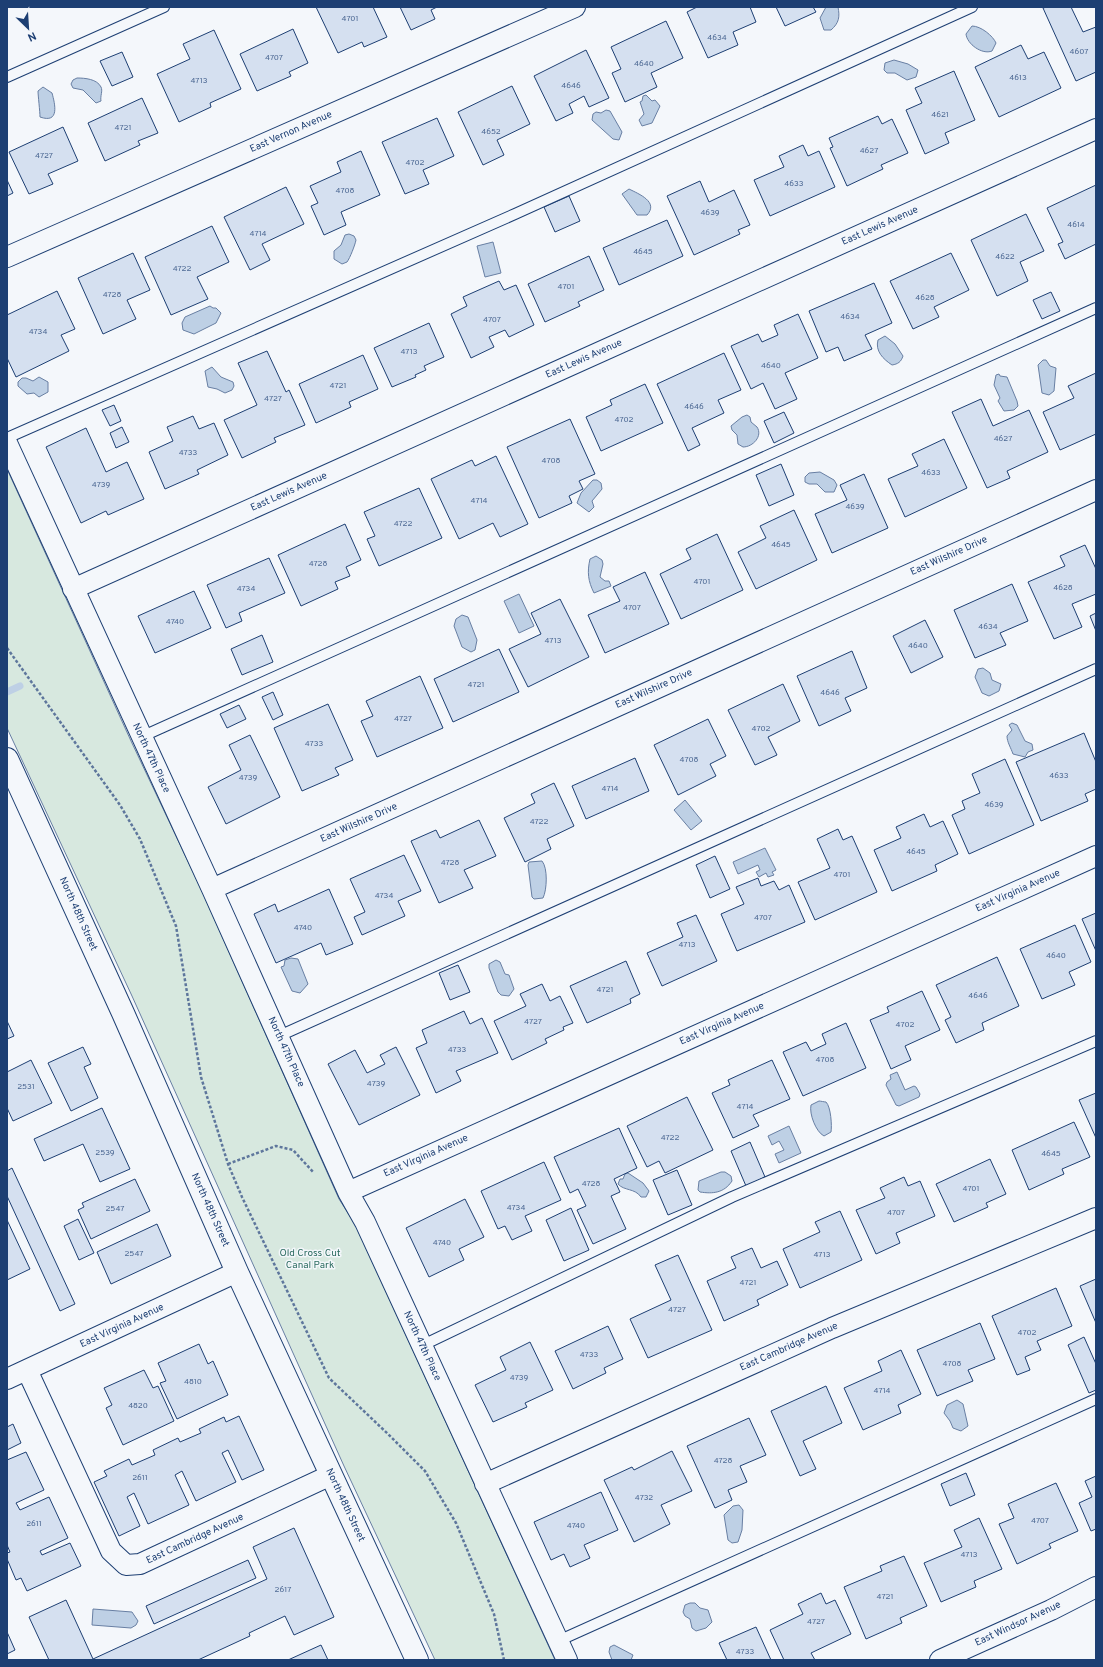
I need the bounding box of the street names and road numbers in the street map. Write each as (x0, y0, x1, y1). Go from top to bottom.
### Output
street label: East Vernon Avenue (248, 108, 334, 156)
street label: East Lewis Avenue (840, 203, 920, 249)
street label: East Lewis Avenue (544, 336, 624, 382)
street label: East Lewis Avenue (249, 469, 329, 515)
street label: East Wilshire Drive (908, 533, 990, 579)
street label: East Wilshire Drive (613, 666, 695, 712)
street label: North 47th Place (129, 721, 173, 795)
street label: East Wilshire Drive (318, 800, 400, 846)
street label: East Virginia Avenue (974, 867, 1062, 915)
street label: North 48th Street (56, 875, 100, 953)
street label: East Virginia Avenue (678, 1000, 766, 1048)
street label: North 47th Place (265, 1015, 307, 1089)
street label: East Virginia Avenue (382, 1132, 470, 1180)
street label: North 48th Street (188, 1171, 232, 1249)
street label: East Virginia Avenue (78, 1301, 166, 1351)
street label: North 47th Place (400, 1309, 444, 1383)
street label: East Cambridge Avenue (738, 1319, 840, 1375)
street label: North 48th Street (322, 1466, 368, 1544)
street label: East Cambridge Avenue (144, 1511, 246, 1567)
street label: East Windsor Avenue (973, 1598, 1063, 1650)

